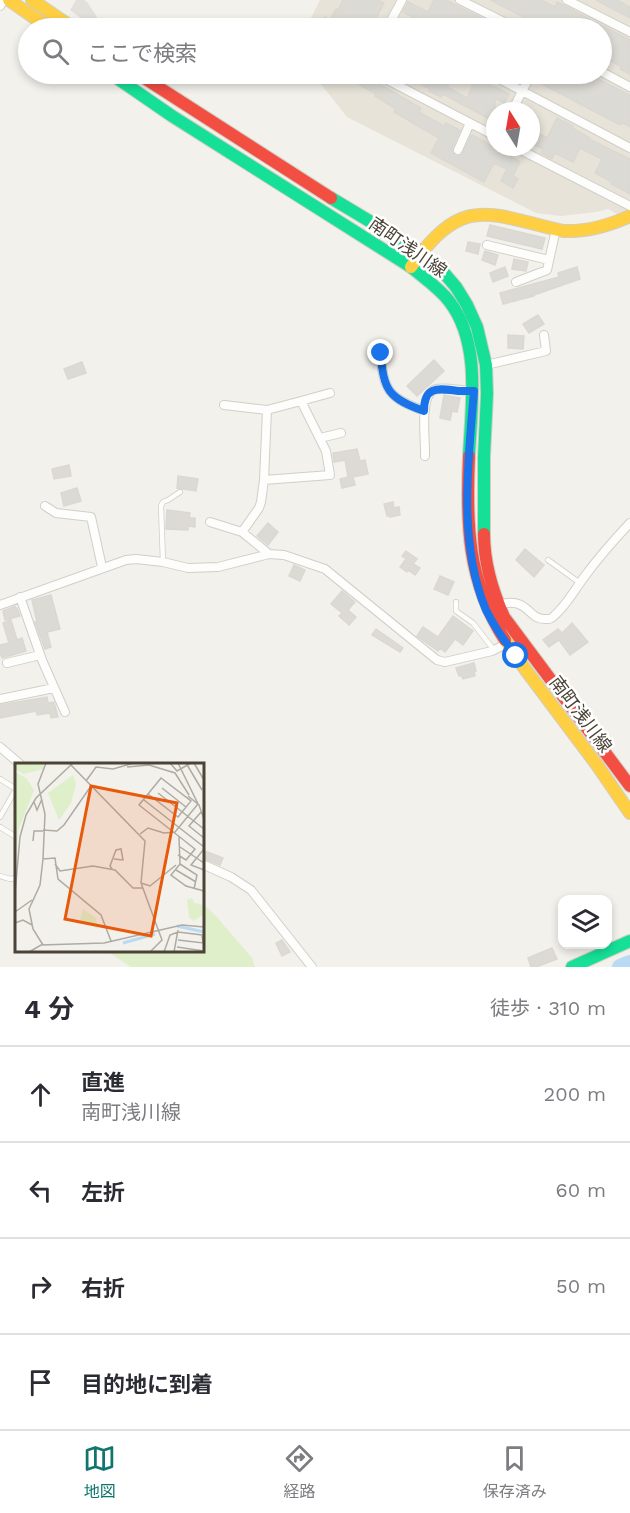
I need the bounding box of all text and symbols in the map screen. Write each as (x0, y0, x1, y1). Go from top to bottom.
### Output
search box (18, 18, 612, 84)
icon: search (39, 35, 72, 68)
text: ここで検索 (87, 41, 197, 66)
north arrow (486, 102, 540, 156)
street label: 南町浅川線 (365, 213, 451, 281)
route end (367, 339, 393, 365)
route start (502, 642, 528, 668)
street label: 南町浅川線 (546, 672, 616, 756)
inset map (15, 763, 204, 952)
map controls (558, 895, 612, 949)
button: layers (558, 895, 612, 949)
text: 4 分 (24, 994, 74, 1024)
text: 徒歩 · 310 m (490, 996, 606, 1020)
text: 直進 (81, 1070, 125, 1095)
icon: ahead (24, 1078, 57, 1111)
text: 200 m (544, 1082, 606, 1106)
text: 南町浅川線 (81, 1100, 181, 1124)
icon: left (24, 1174, 57, 1207)
text: 60 m (556, 1178, 606, 1202)
text: 左折 (81, 1180, 125, 1205)
icon: right (24, 1270, 57, 1303)
text: 50 m (556, 1274, 606, 1298)
text: 右折 (81, 1276, 125, 1301)
icon: arrive (24, 1366, 57, 1399)
text: 目的地に到着 (81, 1372, 213, 1397)
tab: 地図 (83, 1442, 116, 1502)
tab: 経路 (283, 1442, 316, 1502)
tab: 保存済み (483, 1442, 547, 1502)

